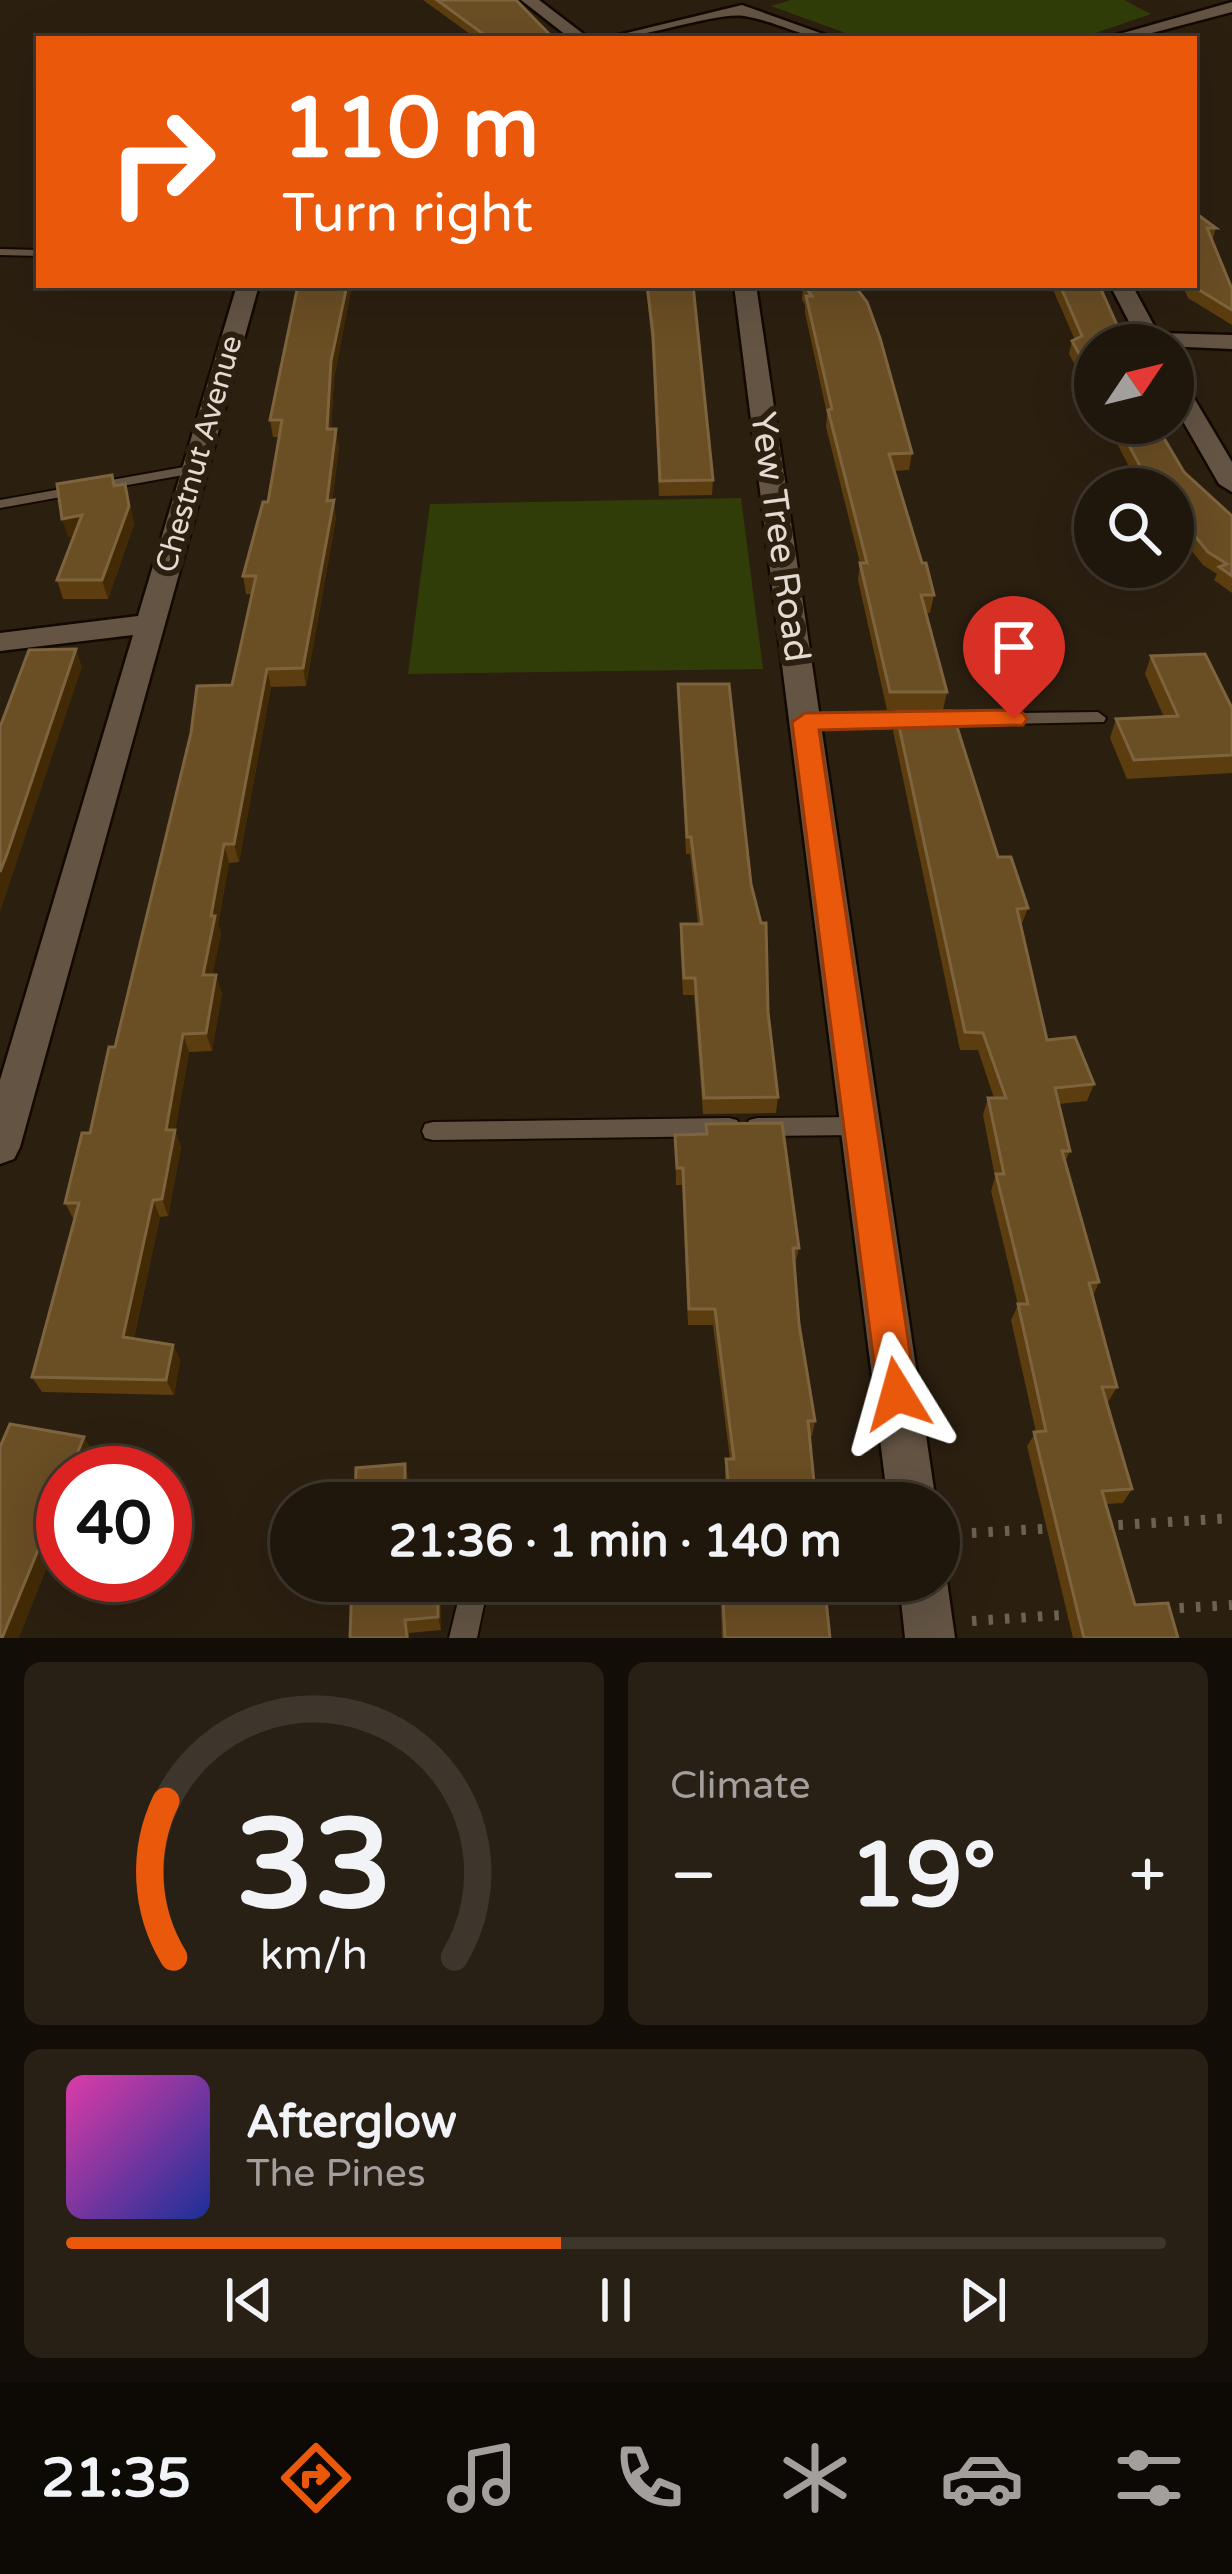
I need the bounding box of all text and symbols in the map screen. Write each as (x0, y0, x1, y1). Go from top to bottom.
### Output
text: 110 m (282, 79, 539, 180)
icon: right (84, 84, 240, 240)
text: Turn right (282, 181, 533, 246)
north arrow (1074, 324, 1194, 444)
map controls (1074, 324, 1194, 588)
street label: Chestnut Avenue (147, 331, 251, 577)
street label: Yew Tree Road (741, 409, 819, 665)
button: search (1074, 468, 1194, 588)
pin (963, 596, 1065, 719)
icon: arrive (981, 614, 1047, 680)
position arrow (834, 1331, 960, 1457)
speed limit sign: 40 (36, 1446, 192, 1602)
text: 21:36 · 1 min · 140 m (389, 1515, 841, 1569)
text: Climate (670, 1762, 810, 1809)
text: 33 (236, 1791, 392, 1942)
text: 19° (849, 1822, 996, 1931)
text: − (670, 1836, 717, 1916)
text: + (1129, 1836, 1166, 1916)
text: km/h (260, 1929, 368, 1980)
text: Afterglow (246, 2096, 457, 2150)
text: The Pines (246, 2150, 426, 2197)
icon: previous (216, 2267, 282, 2333)
icon: pause (583, 2267, 649, 2333)
icon: next (950, 2267, 1016, 2333)
icon: directions (274, 2436, 358, 2520)
icon: music (440, 2436, 524, 2520)
icon: phone (607, 2436, 691, 2520)
icon: climate (773, 2436, 857, 2520)
icon: car (940, 2436, 1024, 2520)
icon: filters (1107, 2436, 1191, 2520)
text: 21:35 (41, 2446, 191, 2511)

